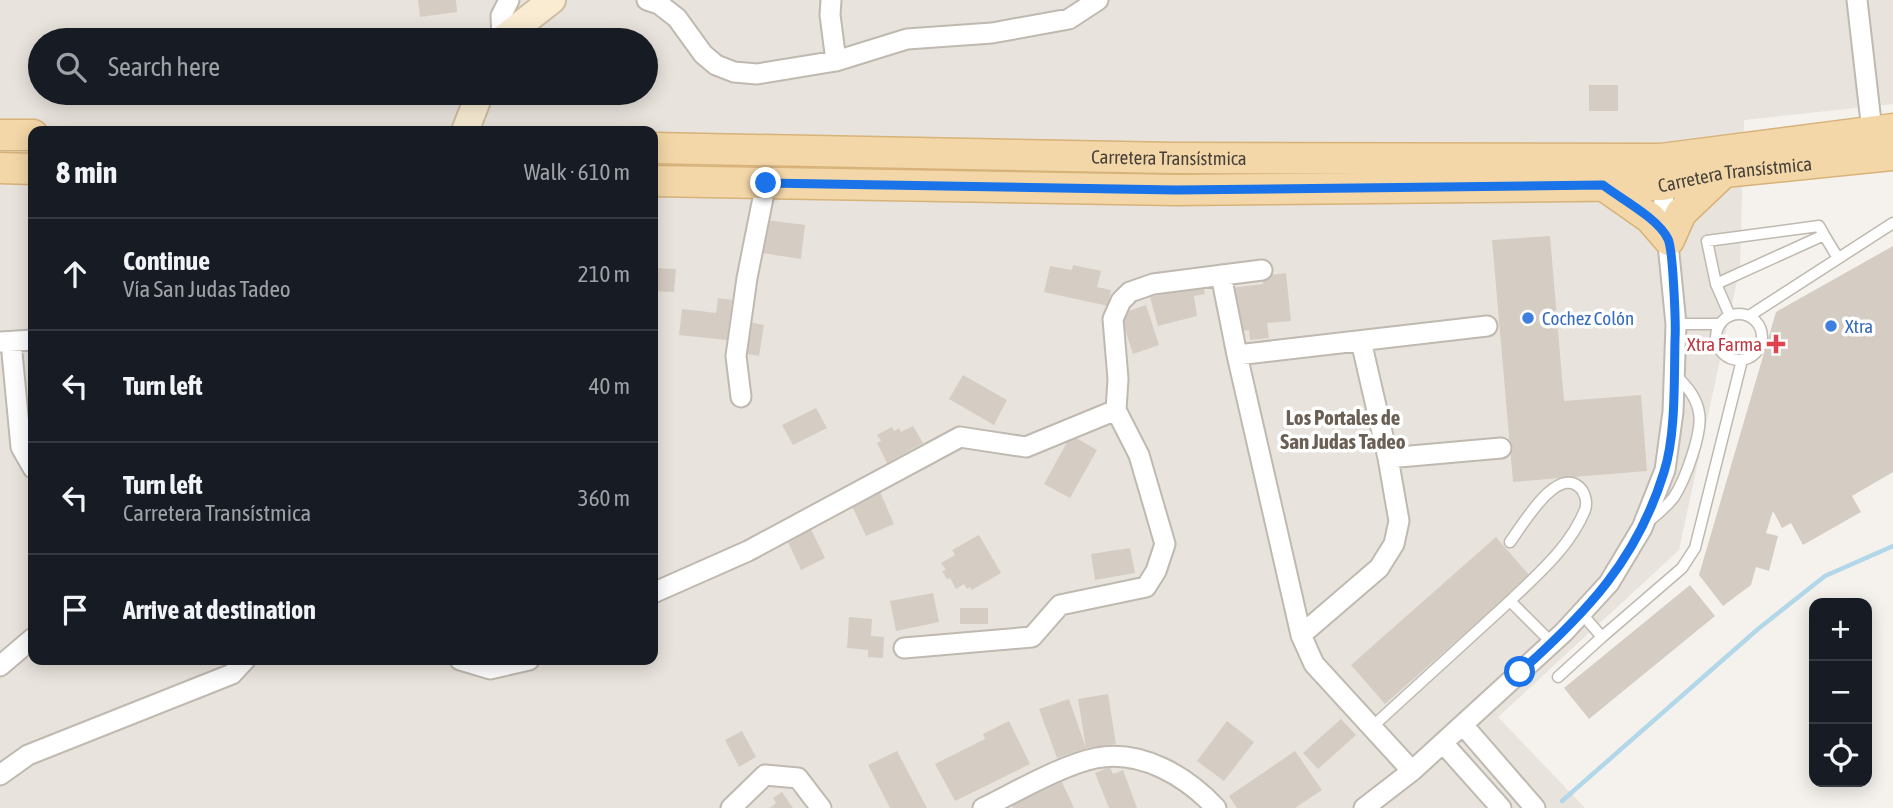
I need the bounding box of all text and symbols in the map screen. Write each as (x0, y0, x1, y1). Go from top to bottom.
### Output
search box (28, 28, 658, 105)
icon: search (52, 48, 90, 86)
text: Search here (108, 52, 220, 82)
street label: Carretera Transístmica (1091, 145, 1247, 169)
street label: Carretera Transístmica (1656, 152, 1813, 197)
text: 8 min (56, 155, 117, 189)
text: Walk · 610 m (524, 159, 630, 185)
route end (750, 167, 781, 198)
text: Continue (123, 246, 210, 276)
icon: ahead (56, 255, 94, 293)
text: 210 m (578, 261, 630, 287)
text: Vía San Judas Tadeo (123, 276, 291, 302)
place label: Cochez Colón (1542, 307, 1634, 329)
marker: Cochez Colón (1520, 310, 1536, 326)
place label: Xtra (1845, 315, 1873, 337)
marker: Xtra (1823, 318, 1839, 334)
place label: Xtra Farma (1687, 333, 1762, 355)
marker: Xtra Farma (1768, 336, 1784, 352)
icon: left (56, 367, 94, 405)
text: Turn left (123, 371, 203, 401)
text: 40 m (589, 373, 630, 399)
district label: Los Portales de San Judas Tadeo (1280, 405, 1406, 453)
text: Turn left (123, 470, 203, 500)
icon: left (56, 479, 94, 517)
text: 360 m (578, 485, 630, 511)
text: Carretera Transístmica (123, 500, 311, 526)
icon: arrive (56, 591, 94, 629)
text: Arrive at destination (123, 595, 316, 625)
map controls (1809, 598, 1872, 787)
button: + (1809, 598, 1872, 661)
route start (1504, 656, 1535, 687)
button: − (1809, 661, 1872, 724)
button: locate (1809, 724, 1872, 787)

